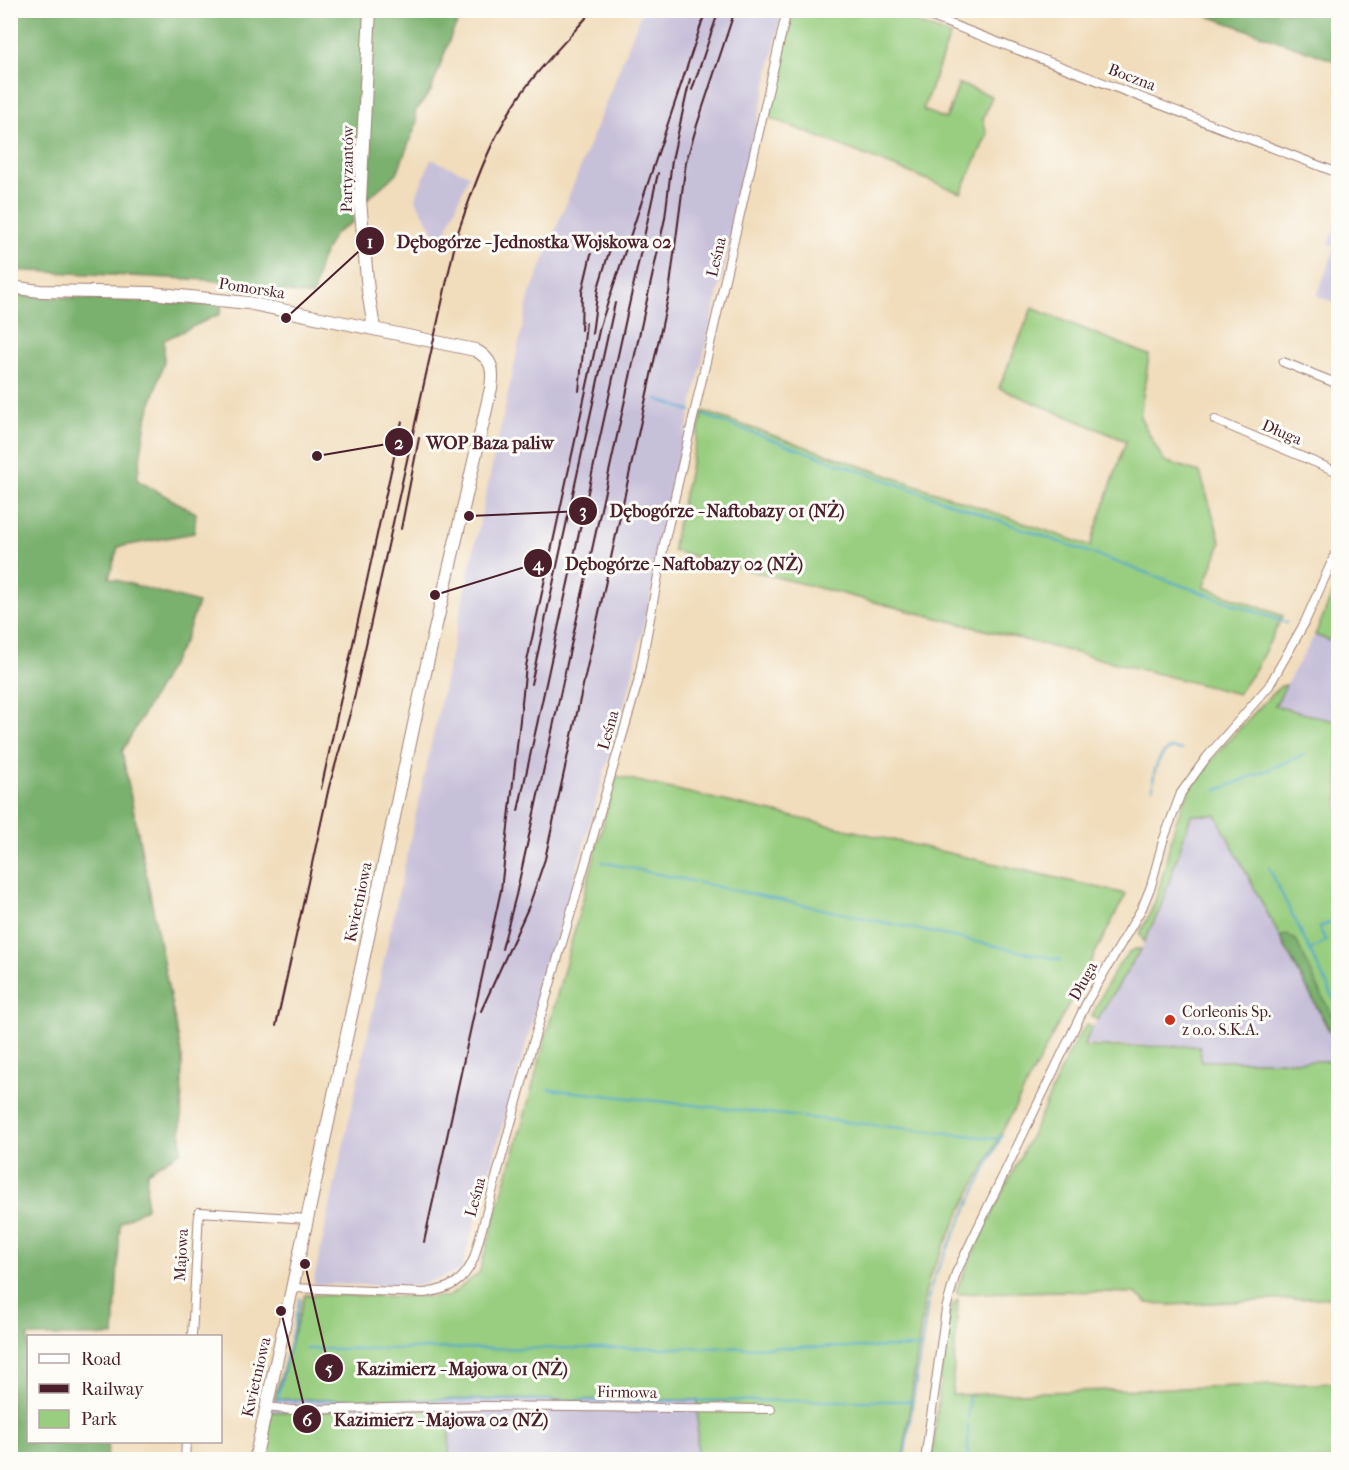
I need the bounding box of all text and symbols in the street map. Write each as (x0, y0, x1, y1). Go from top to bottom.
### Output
street label: Boczna (1106, 59, 1159, 95)
street label: Partyzantów (337, 124, 357, 213)
callout: Dębogórze - Jednostka Wojskowa 02 (355, 223, 684, 259)
text: 1 (367, 232, 373, 253)
text: Dębogórze - Jednostka Wojskowa 02 (397, 232, 671, 254)
street label: Leśna (702, 235, 730, 279)
street label: Pomorska (217, 273, 287, 303)
street label: Długa (1259, 415, 1305, 449)
callout: WOP Baza paliw (384, 424, 566, 460)
text: 2 (394, 433, 404, 454)
text: WOP Baza paliw (425, 433, 555, 454)
callout: Dębogórze - Naftobazy 01 (NŻ) (568, 493, 857, 529)
text: Dębogórze - Naftobazy 01 (NŻ) (610, 499, 844, 523)
text: 3 (579, 501, 587, 522)
callout: Dębogórze - Naftobazy 02 (NŻ) (523, 545, 815, 581)
text: Dębogórze - Naftobazy 02 (NŻ) (565, 552, 803, 576)
text: 4 (532, 554, 545, 575)
street label: Leśna (593, 707, 623, 752)
street label: Kwietniowa (340, 860, 376, 944)
street label: Długa (1065, 958, 1102, 1004)
place label: Corleonis Sp. z o.o. S.K.A. (1182, 1002, 1271, 1039)
marker: Corleonis Sp. z o.o. S.K.A. (1163, 1013, 1177, 1027)
street label: Leśna (461, 1175, 490, 1219)
street label: Majowa (170, 1227, 192, 1282)
legend (27, 1335, 222, 1443)
street label: Kwietniowa (238, 1335, 275, 1419)
text: Road (81, 1349, 121, 1370)
callout: Kazimierz - Majowa 01 (NŻ) (314, 1350, 580, 1386)
text: Kazimierz - Majowa 01 (NŻ) (356, 1357, 568, 1380)
text: 5 (325, 1359, 333, 1380)
text: Railway (81, 1379, 145, 1400)
street label: Firmowa (597, 1382, 658, 1402)
callout: Kazimierz - Majowa 02 (NŻ) (292, 1401, 560, 1437)
text: Kazimierz - Majowa 02 (NŻ) (334, 1408, 548, 1431)
text: Park (81, 1409, 118, 1430)
text: 6 (302, 1410, 313, 1431)

